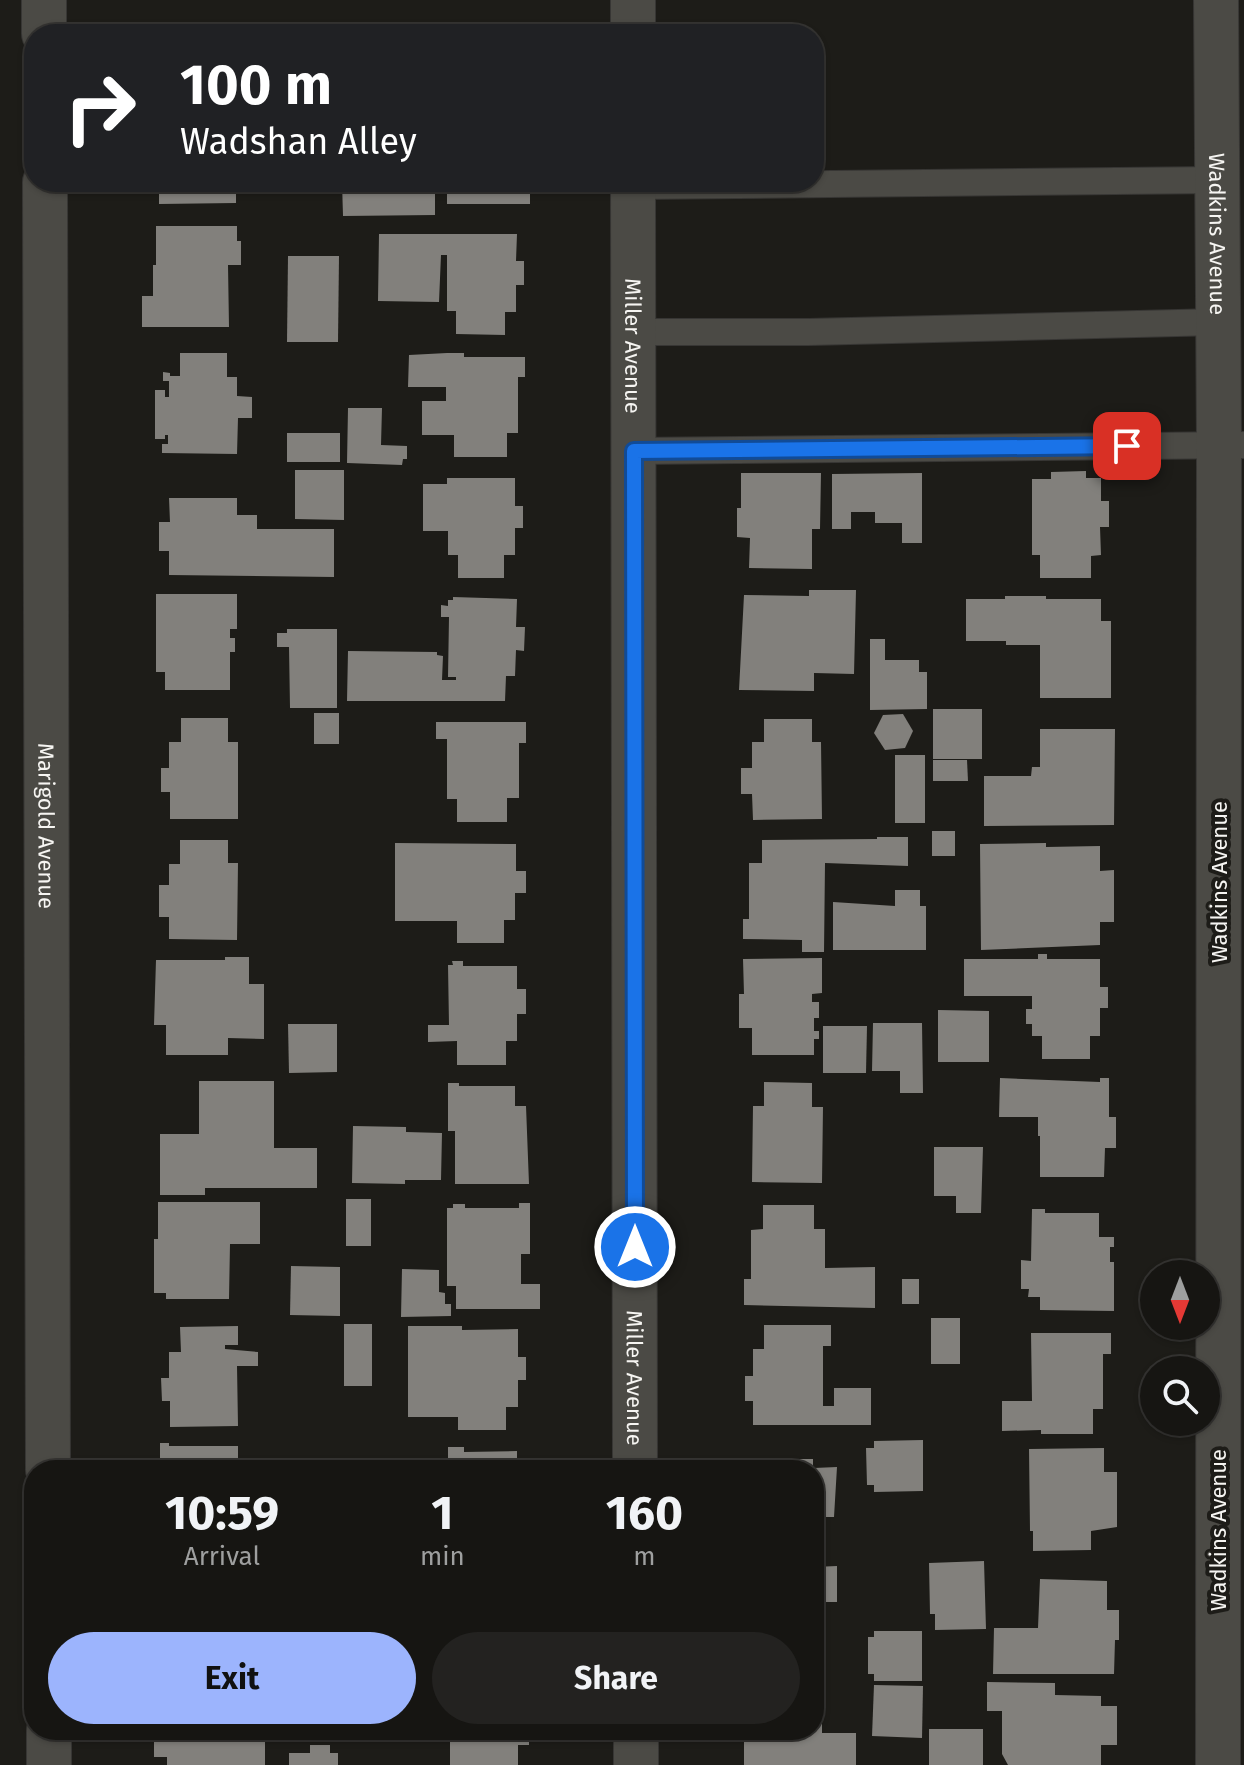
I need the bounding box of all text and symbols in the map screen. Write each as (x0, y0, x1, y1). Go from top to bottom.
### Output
text: 100 m (180, 52, 332, 119)
icon: right (48, 56, 152, 160)
text: Wadshan Alley (180, 120, 417, 164)
street label: Wadkins Avenue (1203, 153, 1231, 315)
street label: Miller Avenue (619, 278, 646, 414)
pin (1093, 412, 1161, 480)
icon: arrive (1105, 424, 1149, 468)
street label: Marigold Avenue (32, 743, 60, 909)
street label: Wadkins Avenue (1206, 801, 1233, 963)
position arrow (593, 1205, 677, 1289)
north arrow (1140, 1260, 1220, 1340)
map controls (1140, 1260, 1220, 1436)
street label: Miller Avenue (621, 1310, 648, 1446)
button: search (1140, 1356, 1220, 1436)
street label: Wadkins Avenue (1205, 1449, 1232, 1611)
text: 10:59 (165, 1484, 279, 1542)
text: 1 (431, 1484, 453, 1542)
text: 160 (606, 1484, 683, 1542)
text: Arrival (184, 1541, 260, 1572)
text: min (420, 1541, 465, 1572)
text: m (633, 1541, 656, 1572)
button: Exit (48, 1632, 416, 1724)
button: Share (432, 1632, 800, 1724)

